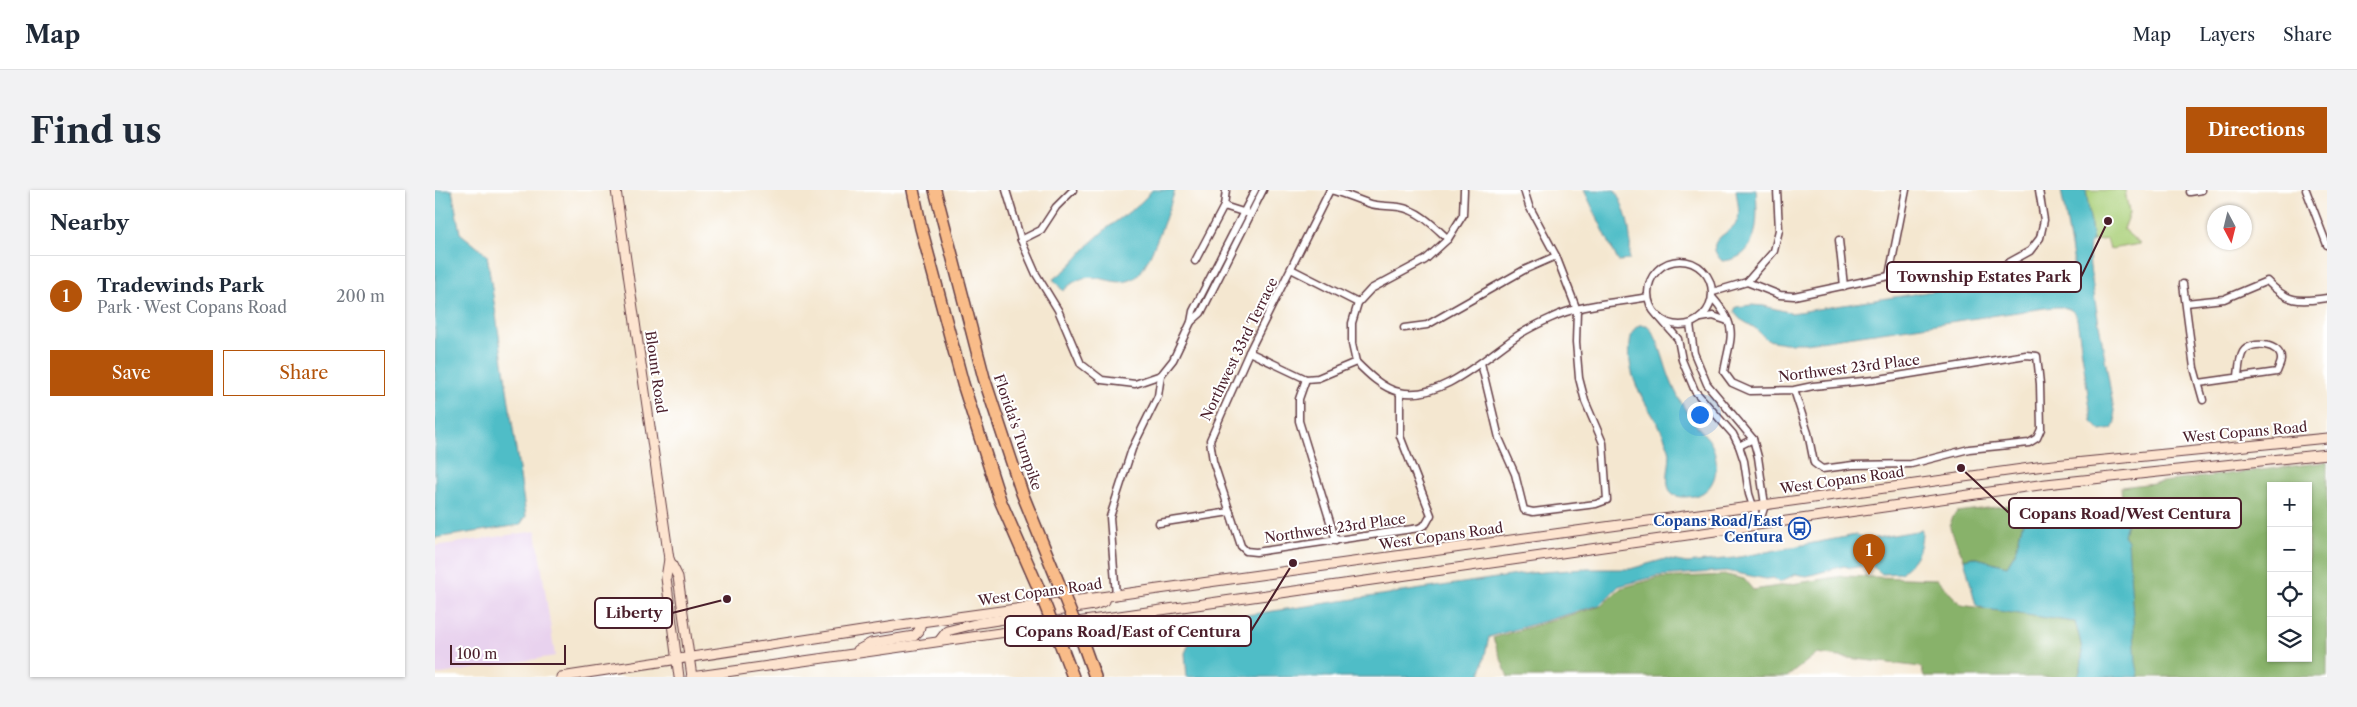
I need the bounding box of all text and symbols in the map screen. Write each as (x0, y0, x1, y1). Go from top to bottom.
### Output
text: Map (25, 20, 80, 49)
text: Map (2133, 24, 2171, 46)
text: Layers (2199, 24, 2255, 46)
text: Share (2283, 24, 2332, 46)
button: Directions (2186, 107, 2327, 153)
text: Find us (30, 109, 162, 152)
north arrow (2207, 205, 2252, 250)
text: Nearby (50, 210, 129, 235)
callout: Township Estates Park (1887, 262, 2081, 292)
text: Township Estates Park (1897, 267, 2072, 286)
text: Tradewinds Park (97, 274, 264, 297)
street label: Northwest 33rd Terrace (1196, 274, 1282, 424)
text: 1 (62, 286, 70, 306)
text: 200 m (336, 286, 385, 306)
text: Park · West Copans Road (97, 297, 287, 317)
street label: Blount Road (641, 330, 671, 415)
button: Save (50, 350, 213, 396)
button: Share (223, 350, 385, 396)
street label: Northwest 23rd Place (1777, 350, 1921, 386)
street label: Florida's Turnpike (990, 372, 1046, 493)
your location (1687, 402, 1713, 428)
street label: West Copans Road (2181, 418, 2309, 447)
street label: West Copans Road (1778, 462, 1906, 498)
map controls (2267, 482, 2312, 662)
button: + (2267, 482, 2312, 527)
callout: Copans Road/West Centura (2009, 498, 2241, 528)
text: Copans Road/West Centura (2019, 504, 2231, 523)
street label: Northwest 23rd Place (1263, 509, 1407, 547)
place label: Copans Road/East Centura (1653, 512, 1784, 546)
bus stop icon: Copans Road/East Centura (1787, 517, 1811, 541)
street label: West Copans Road (1377, 518, 1505, 554)
button: − (2267, 527, 2312, 572)
pin: 1 (1853, 534, 1885, 575)
button: locate (2267, 572, 2312, 617)
street label: West Copans Road (976, 574, 1104, 610)
callout: Liberty (595, 598, 672, 628)
text: Liberty (605, 603, 663, 622)
callout: Copans Road/East of Centura (1005, 616, 1251, 646)
button: layers (2267, 617, 2312, 662)
text: Copans Road/East of Centura (1015, 622, 1241, 641)
scale bar (450, 642, 566, 665)
text: 100 m (457, 645, 497, 663)

